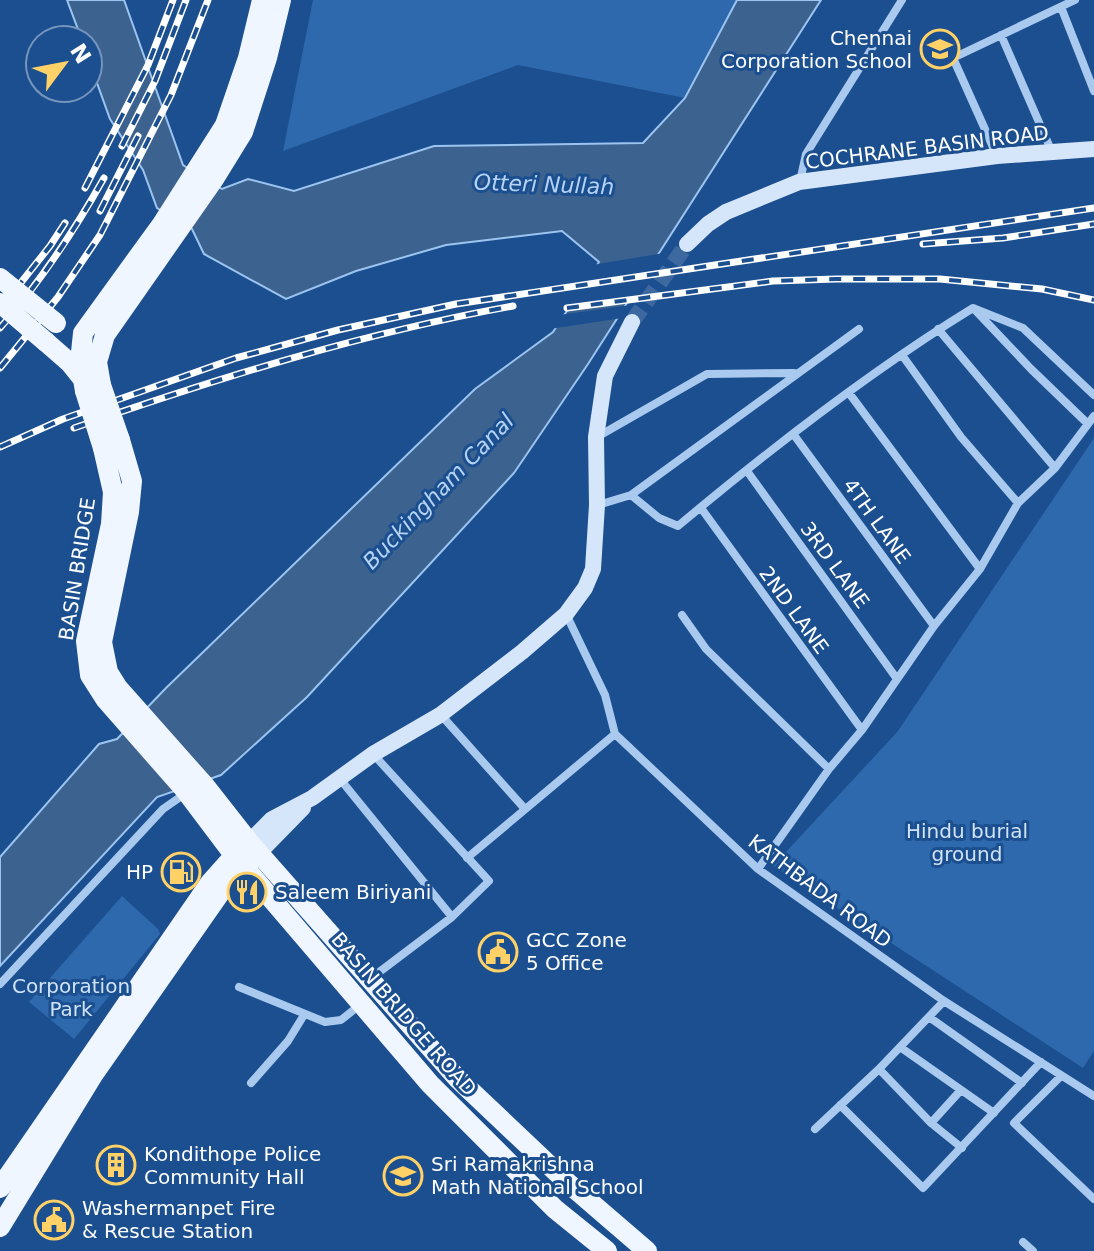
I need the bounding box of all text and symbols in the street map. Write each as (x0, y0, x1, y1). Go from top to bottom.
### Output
north arrow (24, 24, 104, 104)
place label: Chennai Corporation School (721, 26, 912, 73)
school or university icon: Chennai Corporation School (919, 28, 961, 70)
text: N (65, 39, 96, 68)
street label: COCHRANE BASIN ROAD (804, 120, 1050, 174)
water label: Otteri Nullah (473, 170, 615, 199)
water label: Buckingham Canal (358, 409, 519, 574)
street label: 4TH LANE (838, 474, 916, 568)
street label: BASIN BRIDGE (54, 496, 100, 642)
street label: 3RD LANE (796, 517, 874, 613)
street label: 2ND LANE (754, 562, 834, 658)
park label: Hindu burial ground (906, 819, 1028, 866)
street label: KATHBADA ROAD (744, 829, 896, 953)
fuel station icon: HP (160, 851, 202, 893)
place label: HP (126, 860, 153, 884)
restaurant icon: Saleem Biriyani (226, 871, 268, 913)
place label: Saleem Biriyani (275, 880, 431, 904)
street label: BASIN BRIDGE ROAD (326, 927, 482, 1101)
place label: GCC Zone 5 Office (526, 928, 627, 975)
public building icon: GCC Zone 5 Office (477, 931, 519, 973)
park label: Corporation Park (12, 974, 130, 1021)
place label: Kondithope Police Community Hall (144, 1142, 321, 1189)
building icon: Kondithope Police Community Hall (95, 1144, 137, 1186)
place label: Sri Ramakrishna Math National School (431, 1152, 643, 1199)
school or university icon: Sri Ramakrishna Math National School (382, 1155, 424, 1197)
place label: Washermanpet Fire & Rescue Station (82, 1196, 275, 1243)
public building icon: Washermanpet Fire & Rescue Station (33, 1199, 75, 1241)

